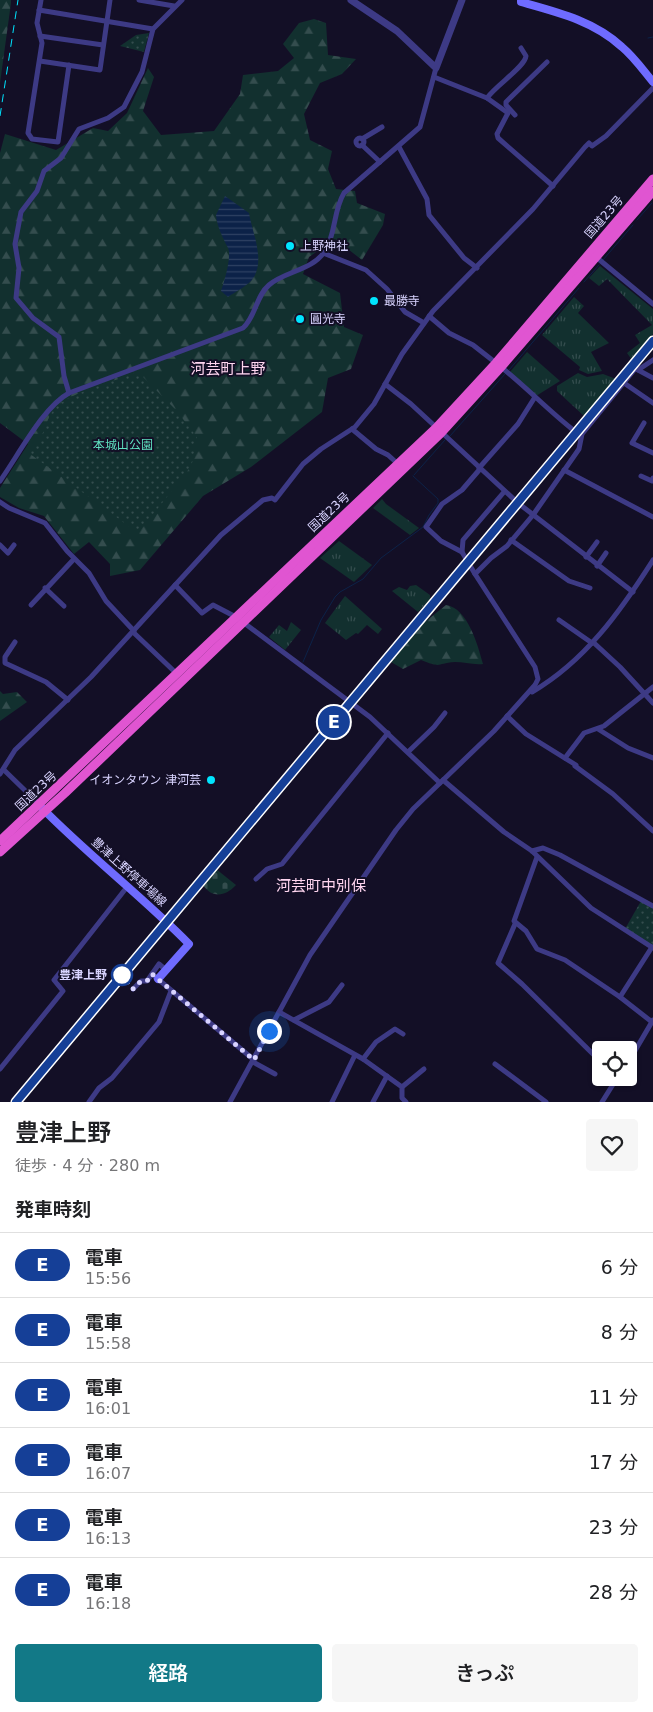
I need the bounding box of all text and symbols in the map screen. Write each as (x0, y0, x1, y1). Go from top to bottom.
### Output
street label: 国道23号 (582, 193, 626, 241)
place label: 上野神社 (300, 239, 348, 253)
marker: 上野神社 (284, 240, 296, 252)
place label: 最勝寺 (384, 294, 420, 308)
marker: 最勝寺 (368, 295, 380, 307)
place label: 圓光寺 (310, 312, 346, 326)
marker: 圓光寺 (294, 313, 306, 325)
district label: 河芸町上野 (190, 360, 266, 378)
park label: 本城山公園 (93, 438, 153, 452)
street label: 国道23号 (305, 489, 353, 535)
line badge: E (318, 706, 350, 738)
text: E (328, 711, 340, 732)
street label: 国道23号 (12, 768, 60, 814)
place label: イオンタウン 津河芸 (89, 773, 201, 787)
marker: イオンタウン 津河芸 (205, 774, 217, 786)
street label: 豊津上野停車場線 (89, 835, 169, 909)
district label: 河芸町中別保 (276, 877, 366, 895)
marker: 豊津上野 (111, 964, 133, 986)
place label: 豊津上野 (59, 968, 107, 982)
your location (257, 1019, 282, 1044)
map controls (592, 1041, 637, 1086)
button: locate (592, 1041, 637, 1086)
text: 豊津上野 (15, 1119, 111, 1147)
button: heart (586, 1119, 638, 1171)
text: 徒歩 · 4 分 · 280 m (15, 1156, 160, 1175)
text: 発車時刻 (15, 1198, 91, 1220)
text: 電車 (85, 1246, 123, 1268)
text: E (36, 1254, 49, 1275)
text: 6 分 (601, 1256, 638, 1278)
text: 15:56 (85, 1269, 131, 1288)
text: 電車 (85, 1311, 123, 1333)
text: E (36, 1319, 49, 1340)
text: 8 分 (601, 1321, 638, 1343)
text: 15:58 (85, 1334, 131, 1353)
text: 電車 (85, 1376, 123, 1398)
text: E (36, 1384, 49, 1405)
text: 11 分 (589, 1386, 638, 1408)
text: 16:01 (85, 1399, 131, 1418)
text: 電車 (85, 1441, 123, 1463)
text: E (36, 1449, 49, 1470)
text: 17 分 (589, 1451, 638, 1473)
text: 16:07 (85, 1464, 131, 1483)
text: 電車 (85, 1506, 123, 1528)
text: E (36, 1514, 49, 1535)
text: 23 分 (589, 1516, 638, 1538)
text: 16:13 (85, 1529, 131, 1548)
text: 電車 (85, 1571, 123, 1593)
text: E (36, 1579, 49, 1600)
text: 28 分 (589, 1581, 638, 1603)
text: 16:18 (85, 1594, 131, 1613)
button: 経路 (15, 1644, 322, 1702)
button: きっぷ (332, 1644, 638, 1702)

